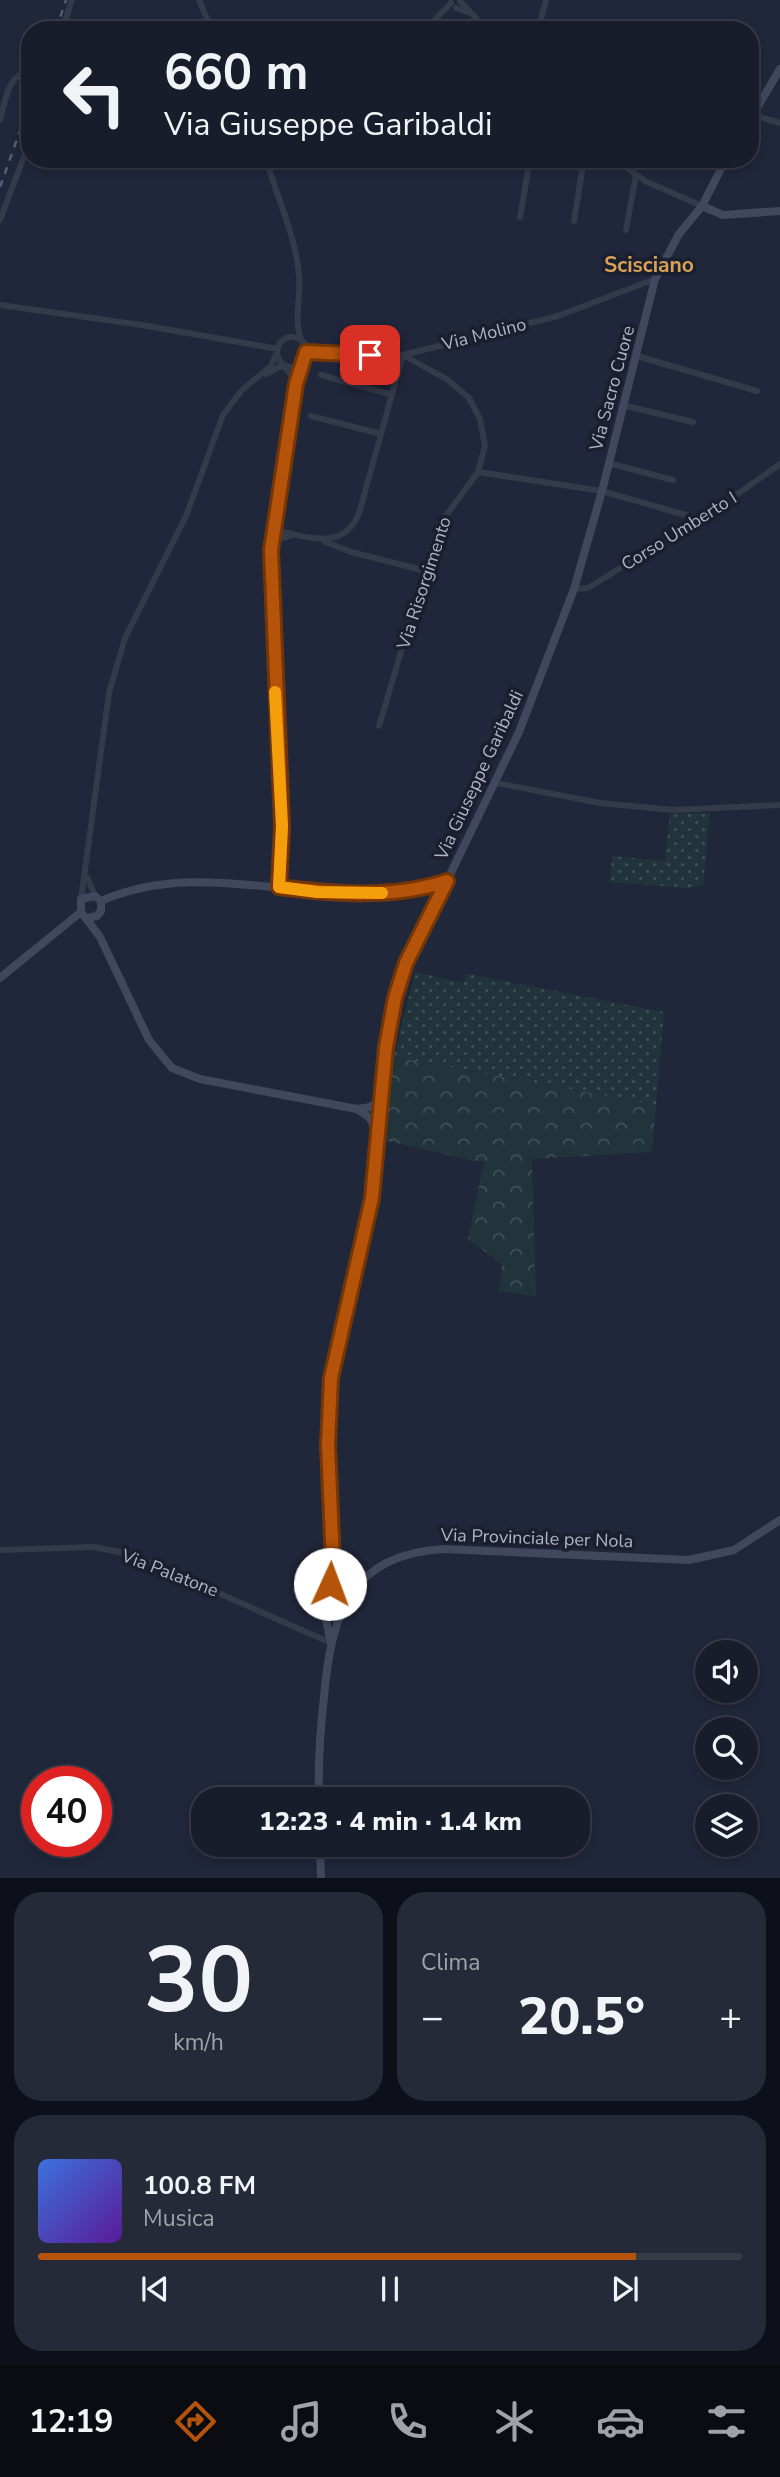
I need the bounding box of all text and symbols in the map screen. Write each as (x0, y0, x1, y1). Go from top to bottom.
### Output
text: 660 m (164, 39, 308, 106)
icon: left (49, 49, 140, 140)
text: Via Giuseppe Garibaldi (164, 103, 492, 146)
district label: Scisciano (604, 251, 694, 279)
street label: Via Molino (438, 312, 529, 356)
street label: Via Sacro Cuore (584, 323, 640, 454)
pin (340, 325, 400, 385)
icon: arrive (351, 336, 389, 374)
street label: Corso Umberto I (617, 486, 741, 576)
street label: Via Risorgimento (391, 514, 457, 653)
street label: Via Giuseppe Garibaldi (429, 686, 529, 865)
street label: Via Provinciale per Nola (439, 1523, 634, 1553)
street label: Via Palatone (117, 1543, 222, 1603)
position arrow (293, 1547, 367, 1621)
map controls (695, 1640, 758, 1857)
button: sound (695, 1640, 758, 1703)
button: search (695, 1717, 758, 1780)
speed limit sign: 40 (21, 1766, 112, 1857)
button: layers (695, 1794, 758, 1857)
text: 12:23 · 4 min · 1.4 km (259, 1804, 522, 1839)
text: 30 (144, 1919, 253, 2043)
text: Clima (421, 1947, 481, 1978)
text: 20.5° (518, 1981, 645, 2052)
text: − (421, 1992, 444, 2043)
text: + (719, 1992, 742, 2043)
text: km/h (173, 2027, 224, 2058)
text: 100.8 FM (143, 2168, 256, 2203)
text: Musica (143, 2203, 215, 2234)
icon: previous (136, 2270, 174, 2308)
icon: pause (371, 2270, 409, 2308)
icon: next (606, 2270, 644, 2308)
icon: directions (171, 2397, 220, 2446)
icon: music (277, 2397, 326, 2446)
icon: phone (383, 2397, 432, 2446)
icon: climate (490, 2397, 539, 2446)
icon: car (596, 2397, 645, 2446)
icon: filters (702, 2397, 751, 2446)
text: 12:19 (29, 2400, 113, 2443)

